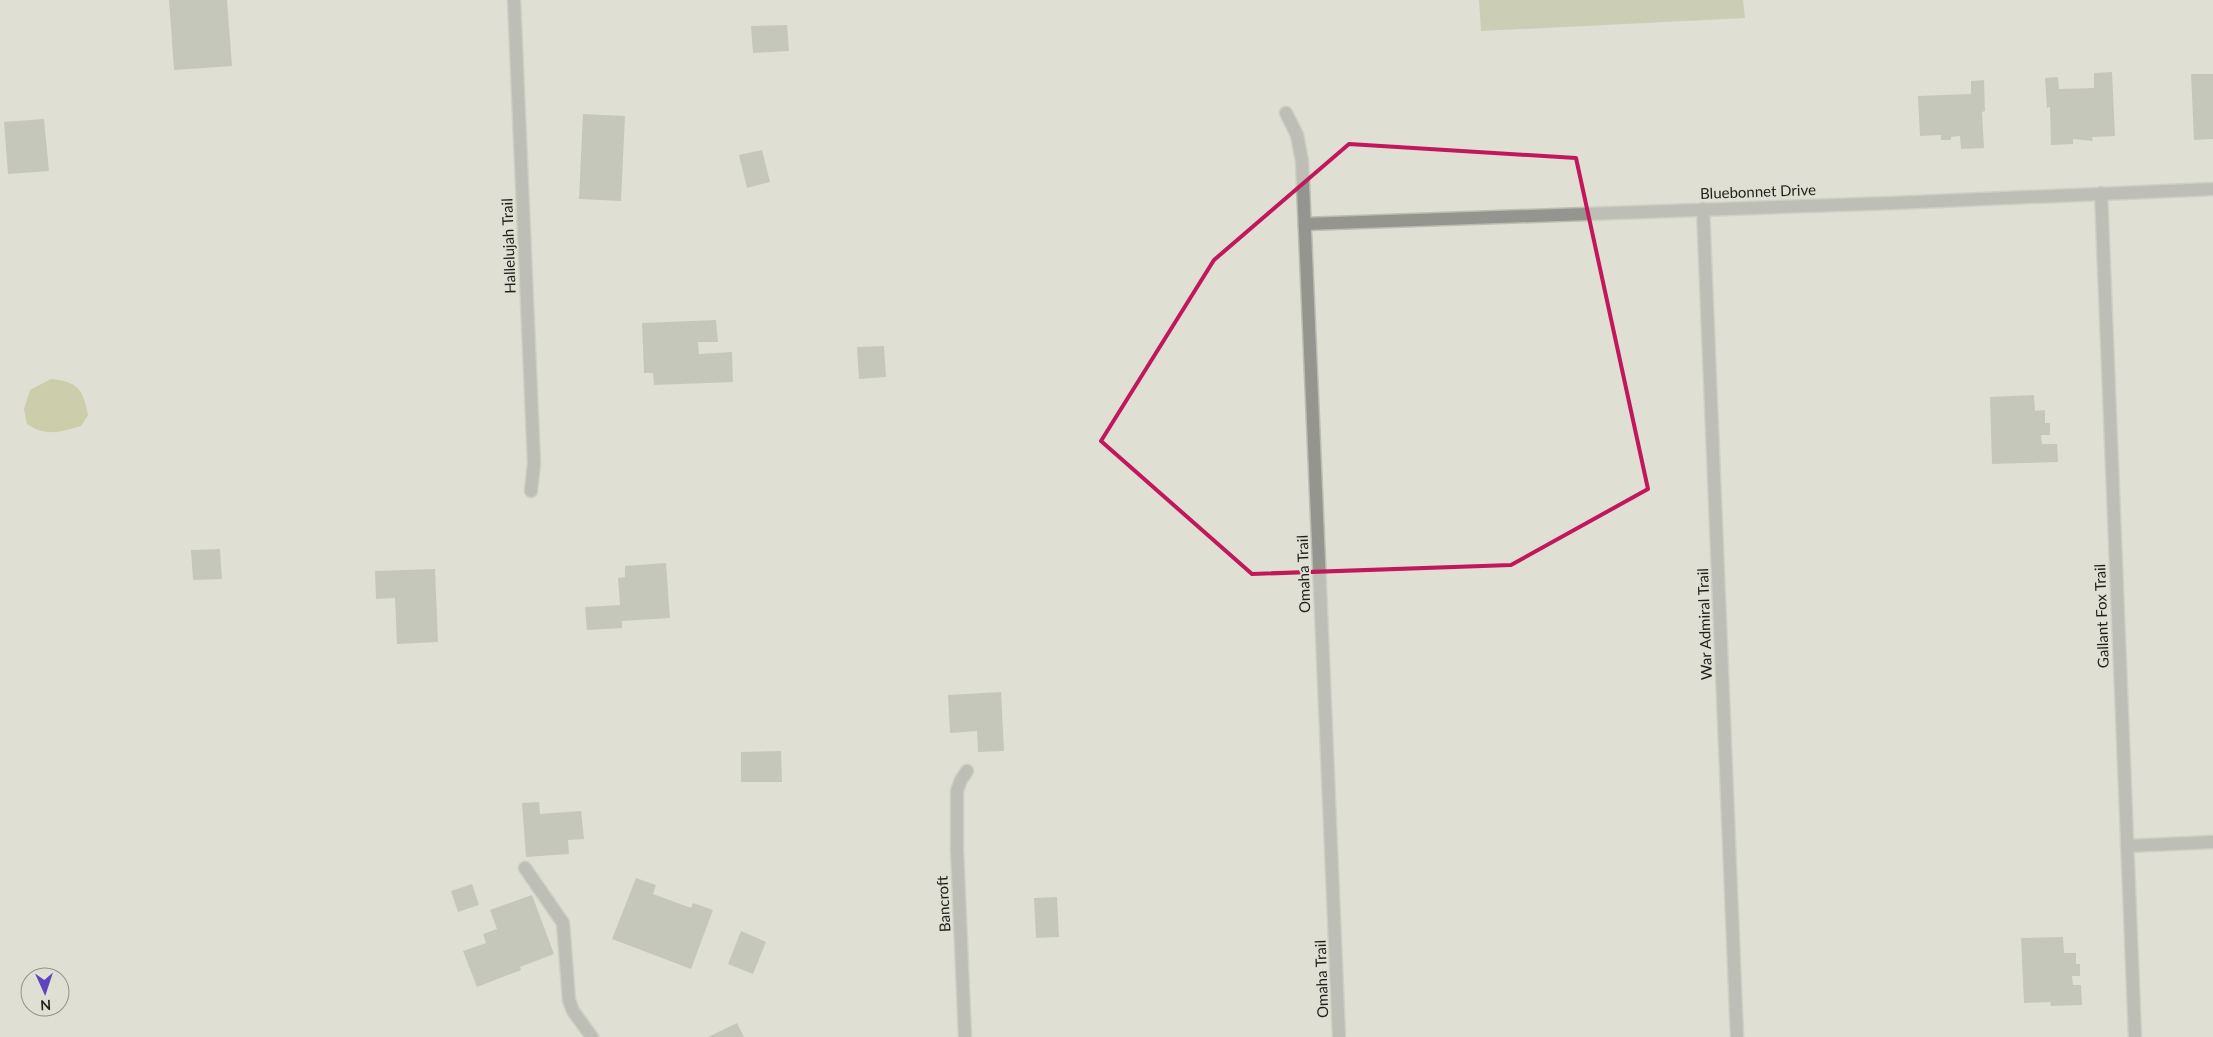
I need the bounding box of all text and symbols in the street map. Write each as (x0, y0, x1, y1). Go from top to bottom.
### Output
street label: Bluebonnet Drive (1700, 180, 1816, 202)
street label: Hallelujah Trail (497, 198, 519, 294)
street label: Omaha Trail (1293, 535, 1313, 613)
street label: Gallant Fox Trail (2090, 564, 2112, 668)
street label: War Admiral Trail (1693, 568, 1715, 680)
street label: Bancroft (933, 875, 953, 933)
street label: Omaha Trail (1311, 940, 1331, 1018)
north arrow (20, 967, 70, 1017)
text: N (40, 997, 52, 1014)

